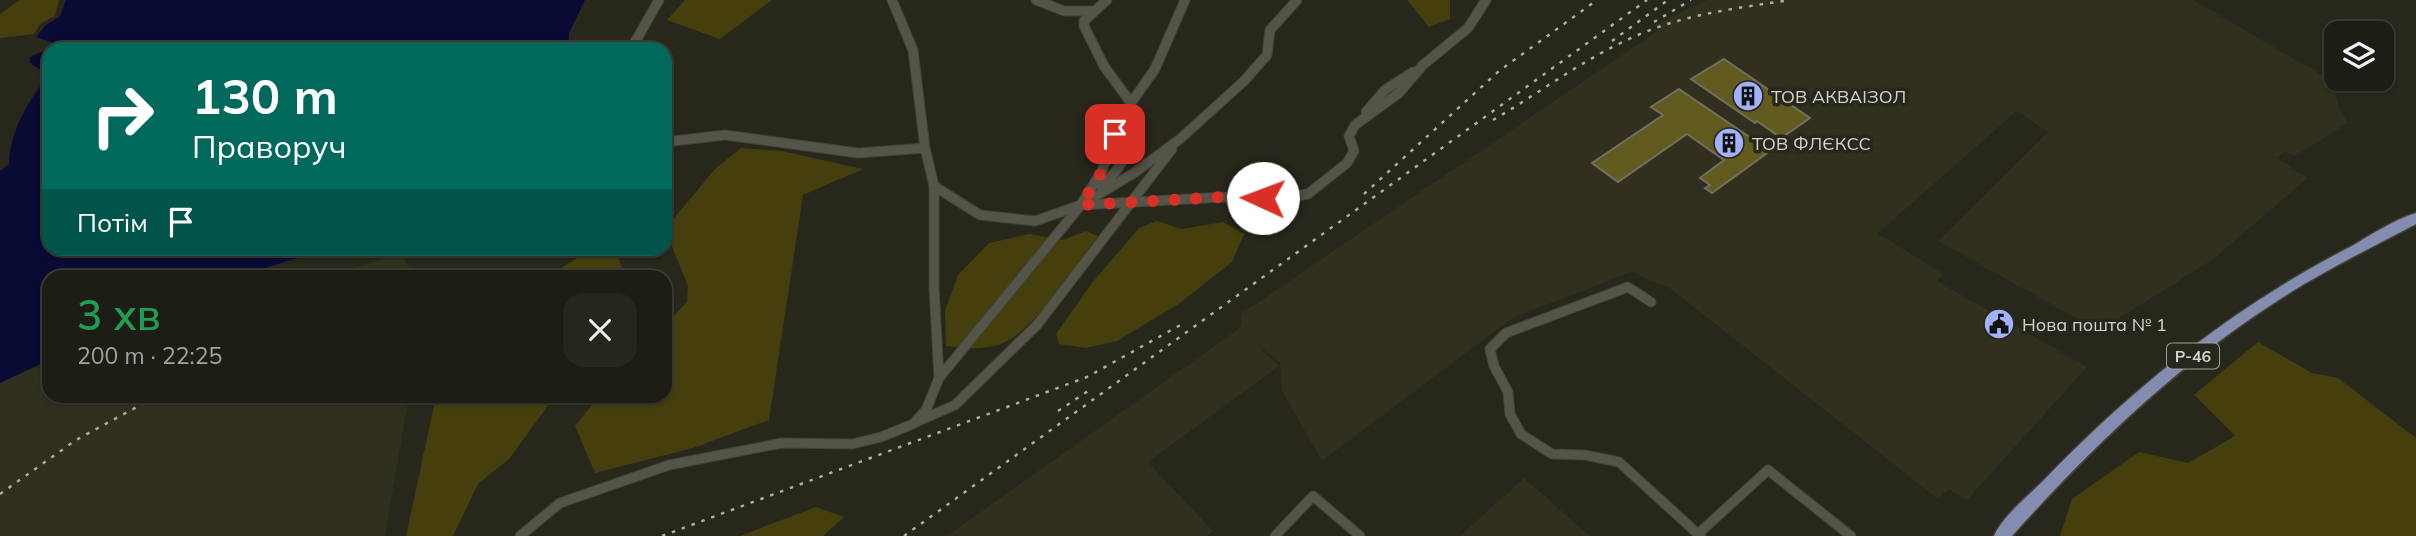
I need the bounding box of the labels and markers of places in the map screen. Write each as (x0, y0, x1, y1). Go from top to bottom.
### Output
building icon: ТОВ АКВАІЗОЛ (1731, 79, 1765, 113)
place label: ТОВ АКВАІЗОЛ (1771, 85, 1906, 108)
pin (1085, 104, 1145, 164)
building icon: ТОВ ФЛЄКСС (1712, 126, 1746, 160)
place label: ТОВ ФЛЄКСС (1752, 132, 1871, 155)
public building icon: Нова пошта № 1 (1982, 307, 2016, 341)
place label: Нова пошта № 1 (2022, 313, 2167, 336)

